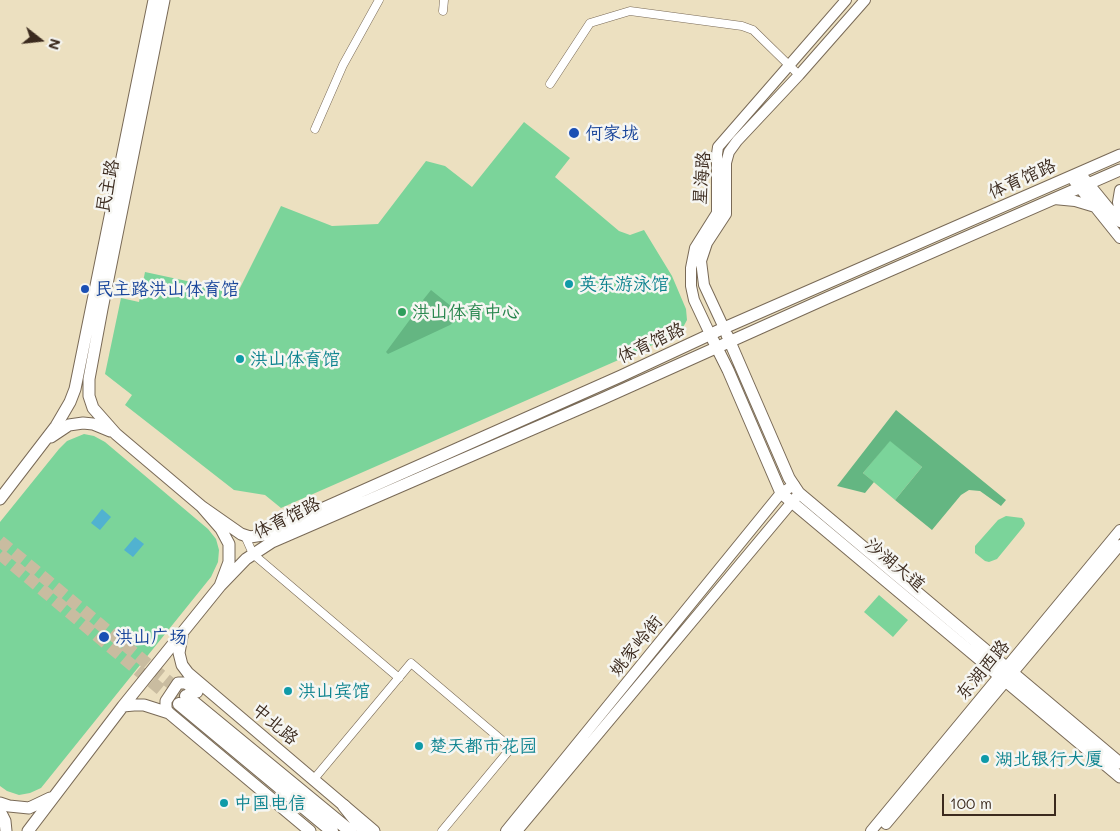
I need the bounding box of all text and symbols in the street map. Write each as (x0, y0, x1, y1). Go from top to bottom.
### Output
north arrow (15, 15, 65, 65)
text: N (44, 37, 66, 52)
place label: 何家垅 (585, 122, 639, 144)
marker: 何家垅 (567, 126, 581, 140)
street label: 星海路 (689, 150, 715, 206)
street label: 体育馆路 (985, 154, 1059, 204)
street label: 民主路 (92, 157, 124, 215)
place label: 英东游泳馆 (579, 273, 669, 295)
place label: 民主路洪山体育馆 (95, 278, 239, 300)
marker: 英东游泳馆 (563, 278, 575, 290)
marker: 民主路洪山体育馆 (79, 283, 91, 295)
place label: 洪山体育中心 (412, 301, 520, 323)
marker: 洪山体育中心 (396, 306, 408, 318)
street label: 体育馆路 (614, 318, 688, 368)
place label: 洪山体育馆 (250, 348, 340, 370)
marker: 洪山体育馆 (234, 353, 246, 365)
street label: 体育馆路 (250, 493, 324, 543)
street label: 沙湖大道 (860, 534, 930, 596)
street label: 姚家岭街 (605, 611, 667, 681)
place label: 洪山广场 (115, 626, 187, 648)
marker: 洪山广场 (97, 630, 111, 644)
street label: 东湖西路 (952, 635, 1014, 705)
place label: 洪山宾馆 (298, 680, 370, 702)
marker: 洪山宾馆 (282, 685, 294, 697)
street label: 中北路 (247, 698, 303, 750)
place label: 楚天都市花园 (429, 735, 537, 757)
marker: 楚天都市花园 (413, 740, 425, 752)
place label: 湖北银行大厦 (995, 748, 1103, 770)
marker: 湖北银行大厦 (979, 753, 991, 765)
scale bar (945, 784, 1059, 816)
place label: 中国电信 (234, 792, 306, 814)
text: 100 m (950, 793, 992, 813)
marker: 中国电信 (218, 797, 230, 809)

